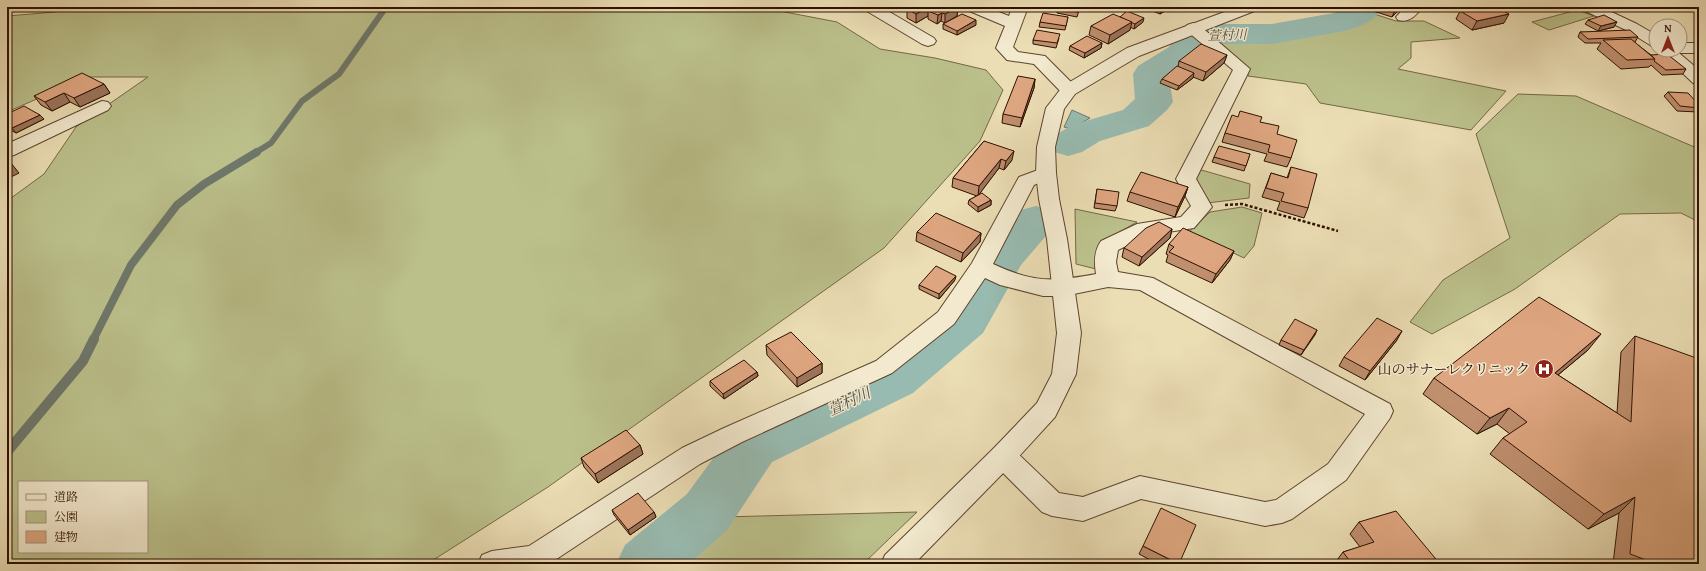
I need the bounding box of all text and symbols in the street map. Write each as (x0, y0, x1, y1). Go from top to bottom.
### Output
north arrow (1648, 18, 1688, 58)
text: N (1664, 20, 1672, 36)
water label: 萱村川 (1207, 25, 1249, 45)
hospital icon: 山のサナーレクリニック (1533, 358, 1555, 380)
place label: 山のサナーレクリニック (1377, 359, 1530, 379)
water label: 萱村川 (824, 381, 876, 420)
legend (18, 481, 148, 553)
text: 道路 (54, 488, 78, 505)
text: 公園 (54, 508, 78, 525)
text: 建物 (54, 528, 78, 545)

